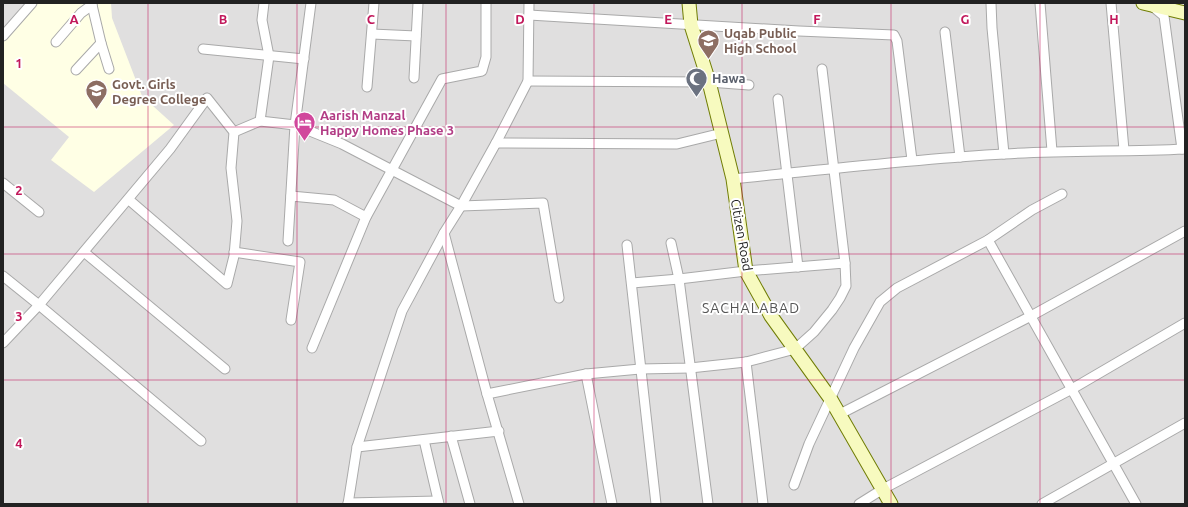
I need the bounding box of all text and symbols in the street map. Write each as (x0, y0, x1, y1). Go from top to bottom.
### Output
text: A (69, 12, 79, 26)
text: B (219, 12, 228, 26)
text: C (367, 12, 376, 26)
text: D (515, 12, 525, 26)
text: E (664, 12, 672, 26)
text: F (813, 12, 821, 26)
text: G (961, 12, 970, 26)
text: H (1109, 12, 1119, 26)
place label: Uqab Public High School (724, 26, 797, 55)
school or university icon: Uqab Public High School (695, 27, 721, 60)
text: 1 (15, 56, 23, 70)
mosque icon: Hawa (684, 65, 710, 98)
place label: Hawa (712, 71, 746, 85)
place label: Govt. Girls Degree College (112, 77, 206, 106)
school or university icon: Govt. Girls Degree College (84, 78, 110, 111)
place label: Aarish Manzal Happy Homes Phase 3 (320, 108, 454, 137)
hotel icon: Aarish Manzal Happy Homes Phase 3 (292, 109, 318, 142)
text: 2 (15, 183, 23, 197)
street label: Citizen Road (729, 198, 755, 272)
district label: SACHALABAD (702, 300, 800, 316)
text: 3 (15, 309, 23, 323)
text: 4 (15, 436, 23, 450)

